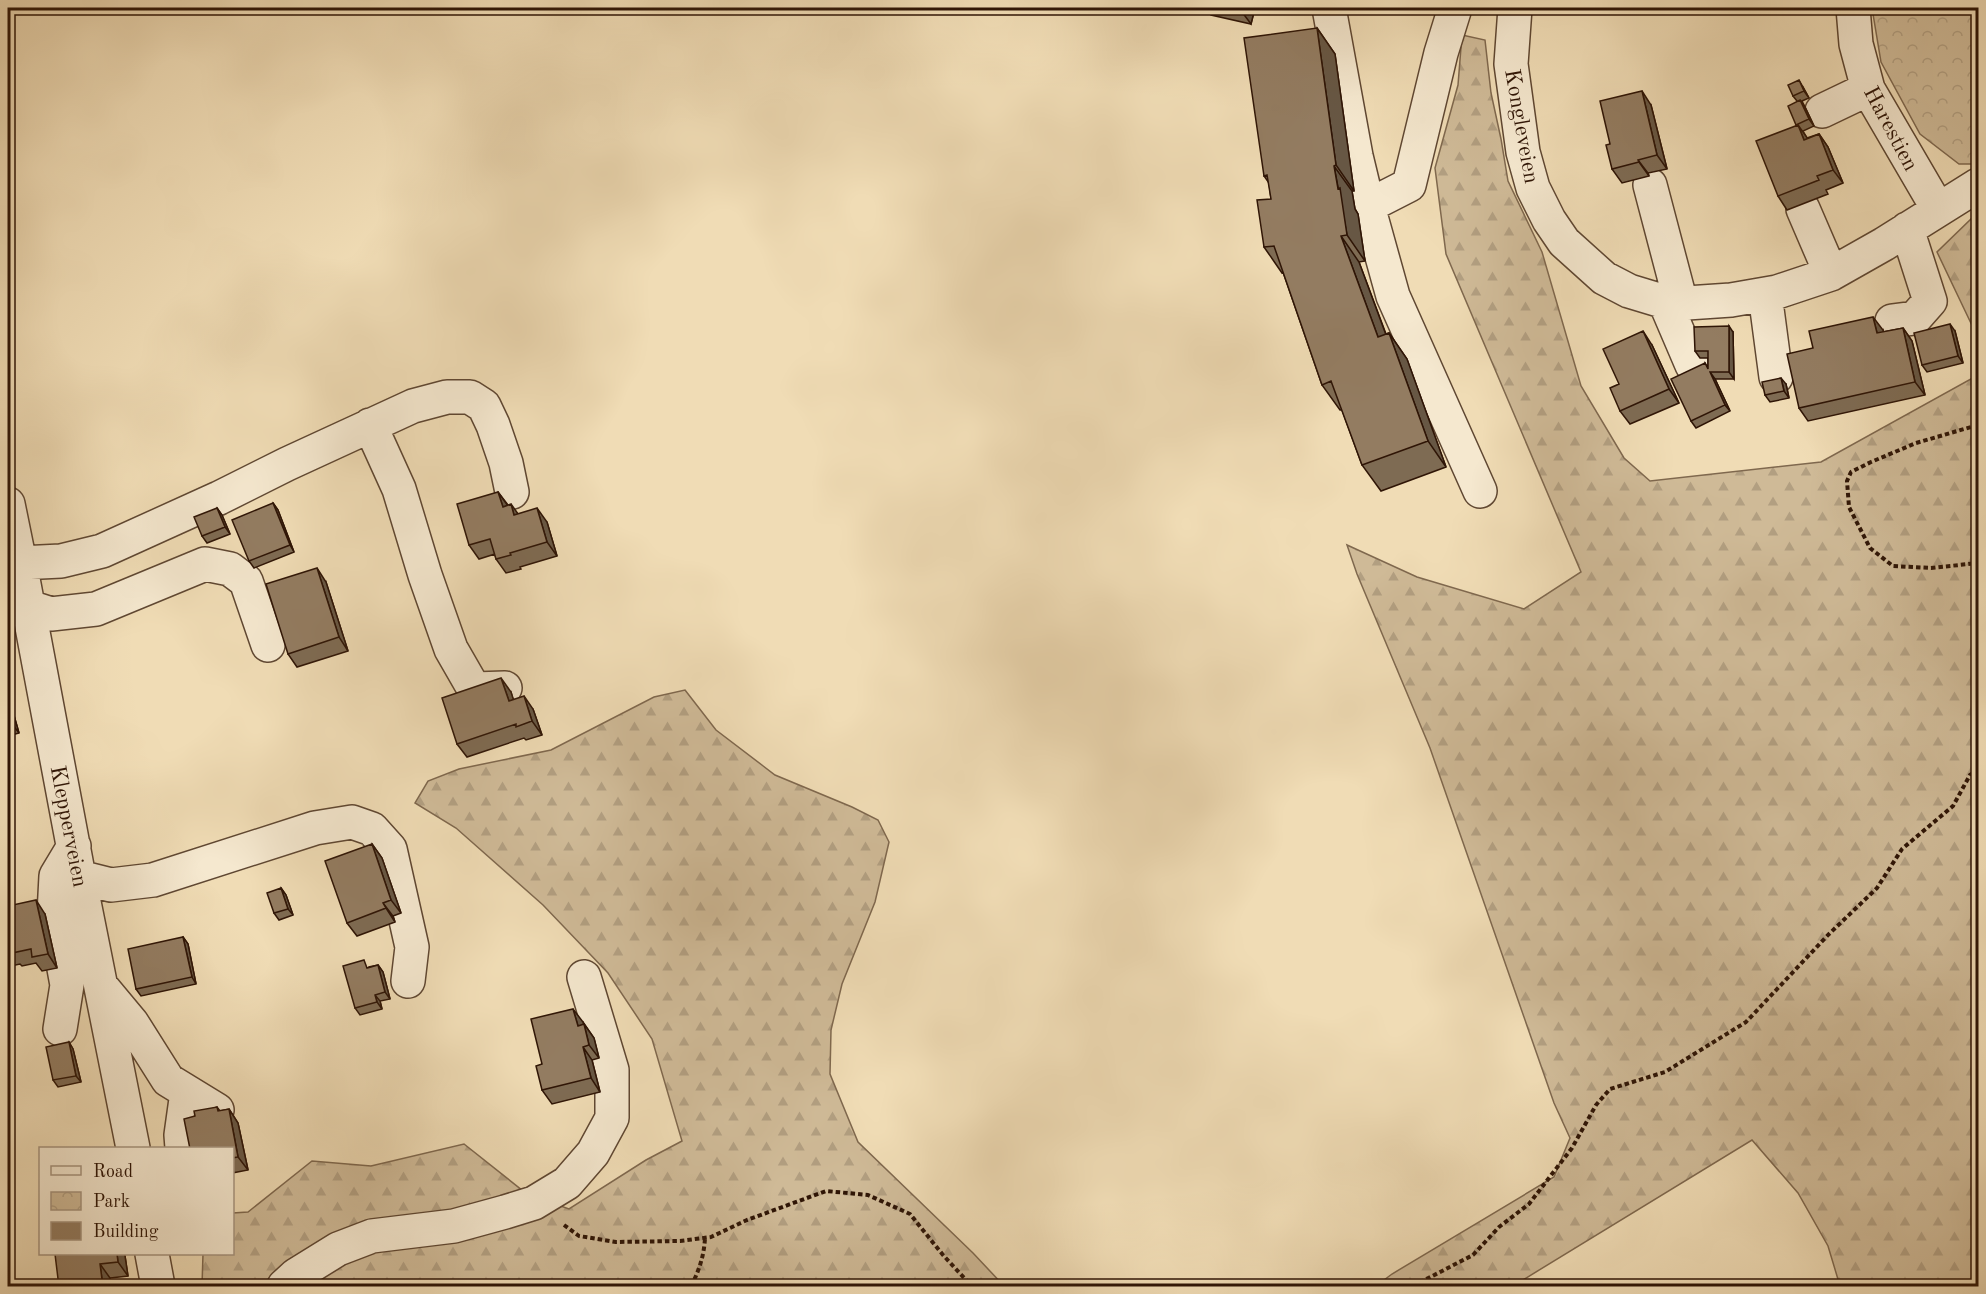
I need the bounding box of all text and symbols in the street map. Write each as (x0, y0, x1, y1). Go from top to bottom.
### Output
street label: Kongleveien (1500, 67, 1542, 186)
street label: Harestien (1859, 83, 1922, 175)
street label: Klepperveien (45, 764, 91, 889)
legend (39, 1147, 234, 1255)
text: Road (93, 1163, 133, 1181)
text: Park (93, 1193, 130, 1211)
text: Building (93, 1223, 159, 1241)

